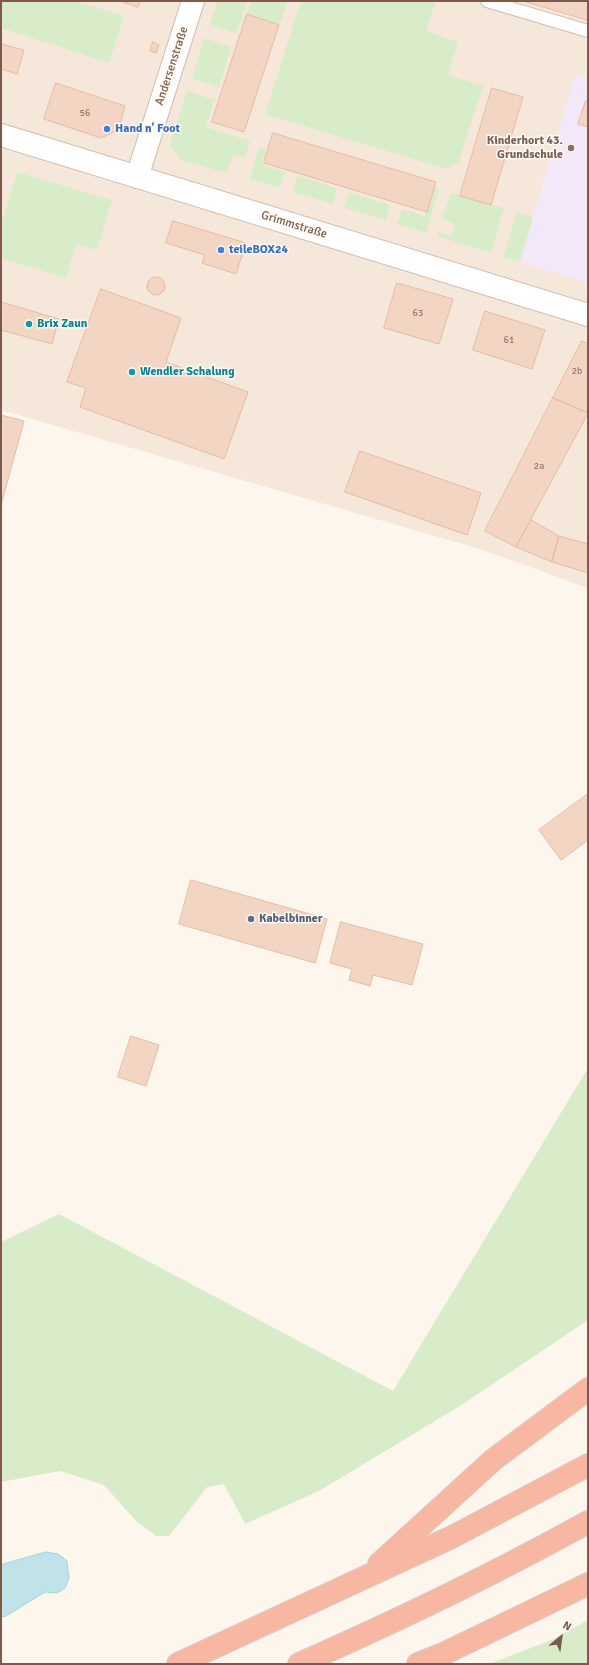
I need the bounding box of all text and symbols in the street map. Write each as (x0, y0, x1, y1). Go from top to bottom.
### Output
street label: Andersenstraße (153, 25, 191, 107)
house number: 56 (80, 107, 90, 119)
place label: Hand n' Foot (115, 122, 180, 136)
marker: Hand n' Foot (102, 124, 112, 134)
place label: Kinderhort 43. Grundschule (487, 134, 563, 162)
marker: Kinderhort 43. Grundschule (566, 143, 576, 153)
street label: Grimmstraße (259, 208, 329, 242)
place label: teileBOX24 (229, 243, 288, 257)
marker: teileBOX24 (216, 245, 226, 255)
house number: 63 (413, 307, 423, 319)
place label: Brix Zaun (37, 317, 87, 331)
marker: Brix Zaun (24, 319, 34, 329)
house number: 61 (504, 334, 514, 346)
place label: Wendler Schalung (140, 365, 235, 379)
house number: 2b (572, 365, 582, 377)
marker: Wendler Schalung (127, 367, 137, 377)
house number: 2a (534, 460, 544, 472)
place label: Kabelbinner (259, 912, 323, 926)
marker: Kabelbinner (246, 914, 256, 924)
north arrow (541, 1617, 581, 1657)
text: N (561, 1619, 574, 1634)

